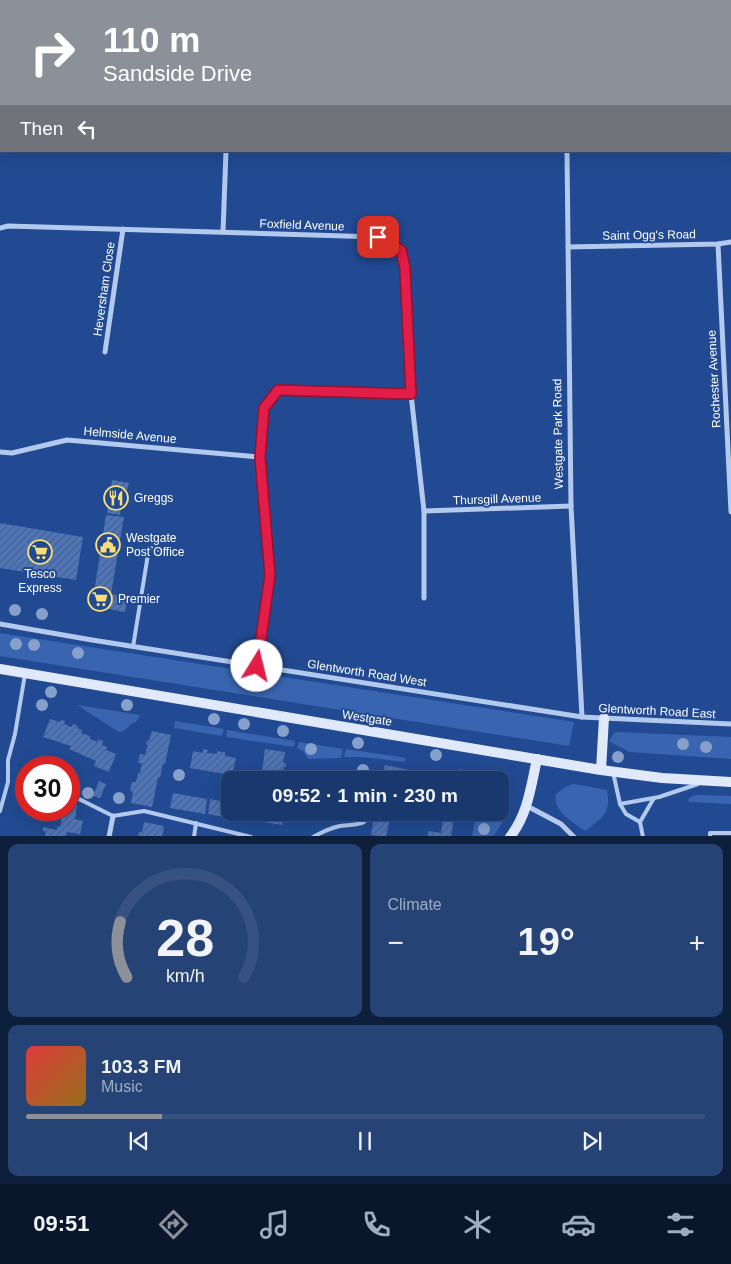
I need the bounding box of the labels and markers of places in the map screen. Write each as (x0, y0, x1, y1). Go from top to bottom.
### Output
pin (357, 216, 399, 258)
restaurant icon: Greggs (103, 485, 129, 511)
place label: Greggs (134, 491, 173, 505)
place label: Westgate Post Office (126, 531, 185, 559)
public building icon: Westgate Post Office (95, 532, 121, 558)
supermarket icon: Tesco Express (27, 539, 53, 565)
place label: Tesco Express (18, 567, 62, 595)
supermarket icon: Premier (87, 586, 113, 612)
place label: Premier (118, 592, 160, 606)

